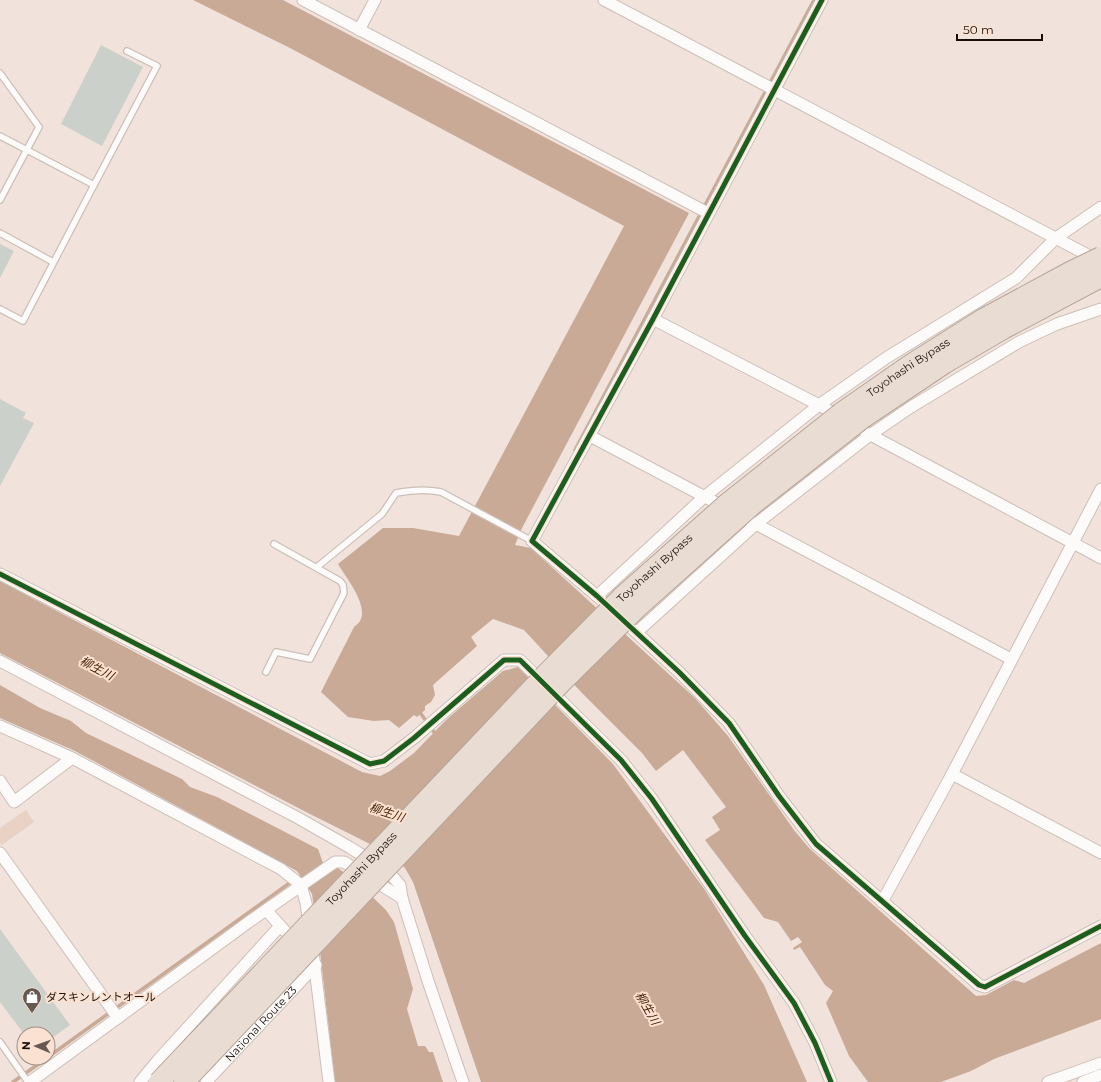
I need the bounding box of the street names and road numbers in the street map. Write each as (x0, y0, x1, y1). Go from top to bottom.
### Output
street label: Toyohashi Bypass (864, 334, 953, 400)
street label: Toyohashi Bypass (614, 530, 696, 605)
street label: Toyohashi Bypass (323, 828, 400, 909)
street label: National Route 23 (222, 983, 300, 1064)

